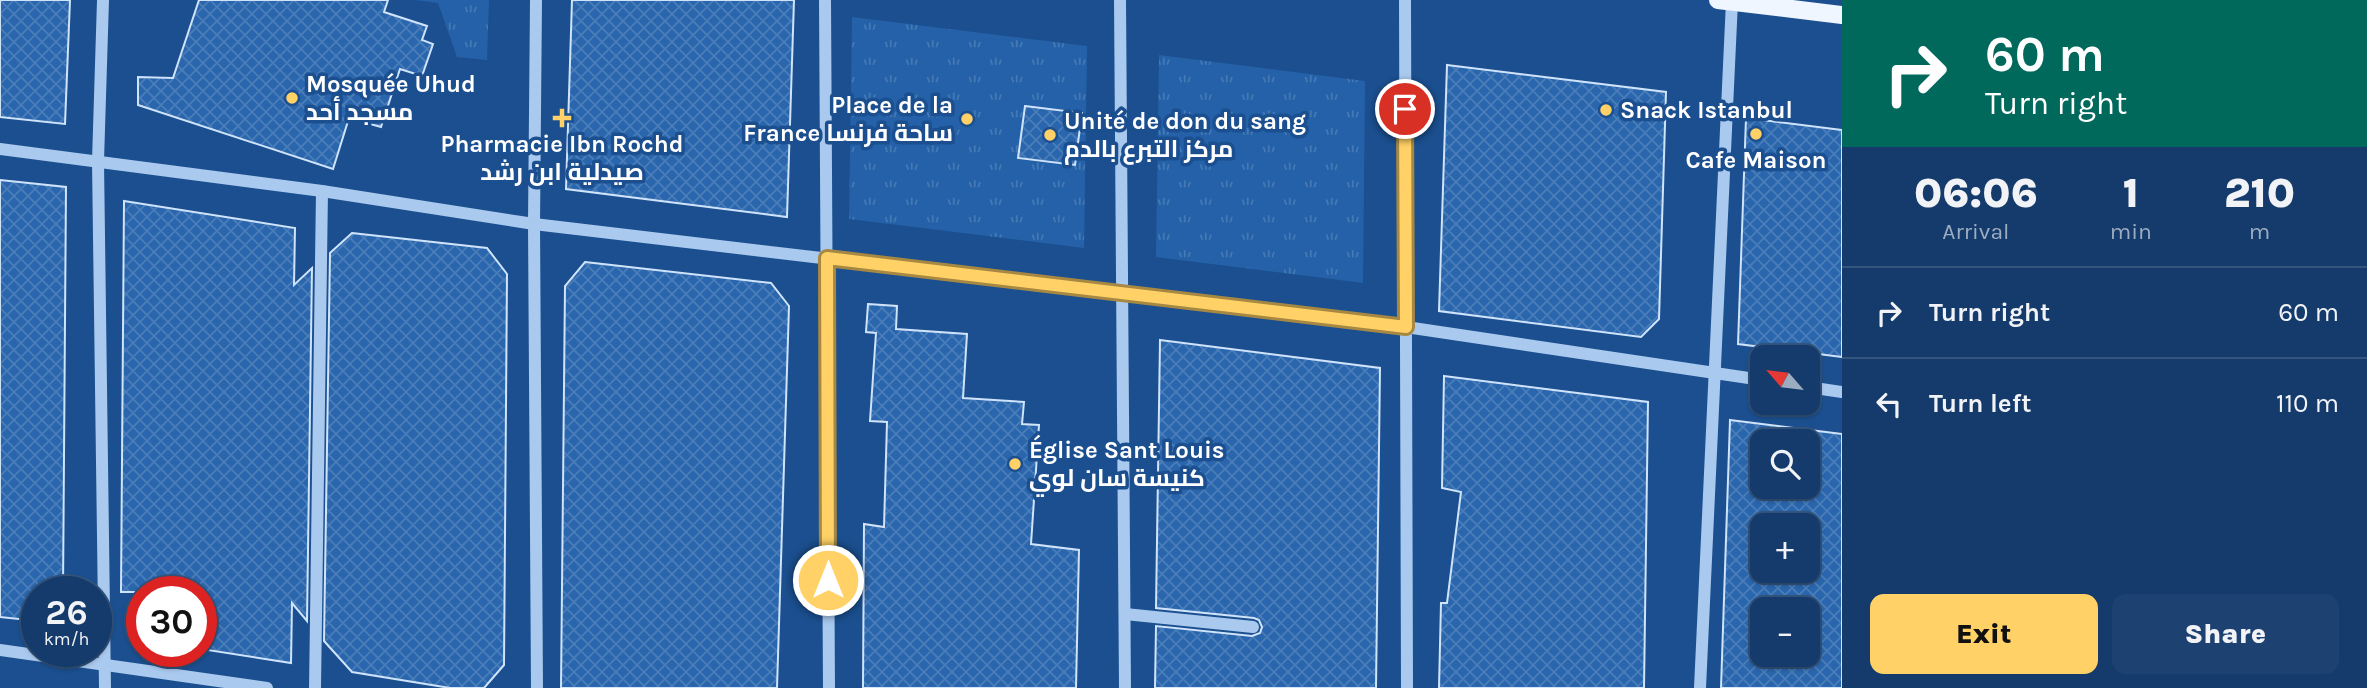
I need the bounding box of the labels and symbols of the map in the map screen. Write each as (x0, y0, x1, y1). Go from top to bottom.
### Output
place label: Mosquée Uhud مسجد أحد (306, 70, 476, 126)
pin (1375, 79, 1435, 139)
marker: Mosquée Uhud مسجد أحد (284, 90, 300, 106)
place label: Place de la France ساحة فرنسا (743, 91, 953, 147)
place label: Snack Istanbul (1620, 96, 1793, 124)
marker: Snack Istanbul (1598, 102, 1614, 118)
place label: Unité de don du sang مركز التبرع بالدم (1064, 107, 1306, 165)
marker: Pharmacie Ibn Rochd صيدلية ابن رشد (554, 110, 570, 126)
marker: Place de la France ساحة فرنسا (959, 111, 975, 127)
marker: Cafe Maison (1748, 126, 1764, 142)
marker: Unité de don du sang مركز التبرع بالدم (1042, 127, 1058, 143)
place label: Pharmacie Ibn Rochd صيدلية ابن رشد (440, 130, 684, 186)
place label: Cafe Maison (1686, 146, 1826, 174)
north arrow (1750, 345, 1820, 415)
place label: Église Sant Louis كنيسة سان لوي (1029, 434, 1225, 497)
marker: Église Sant Louis كنيسة سان لوي (1007, 456, 1023, 472)
position arrow (791, 543, 865, 617)
speed limit sign: 30 (126, 576, 217, 667)

